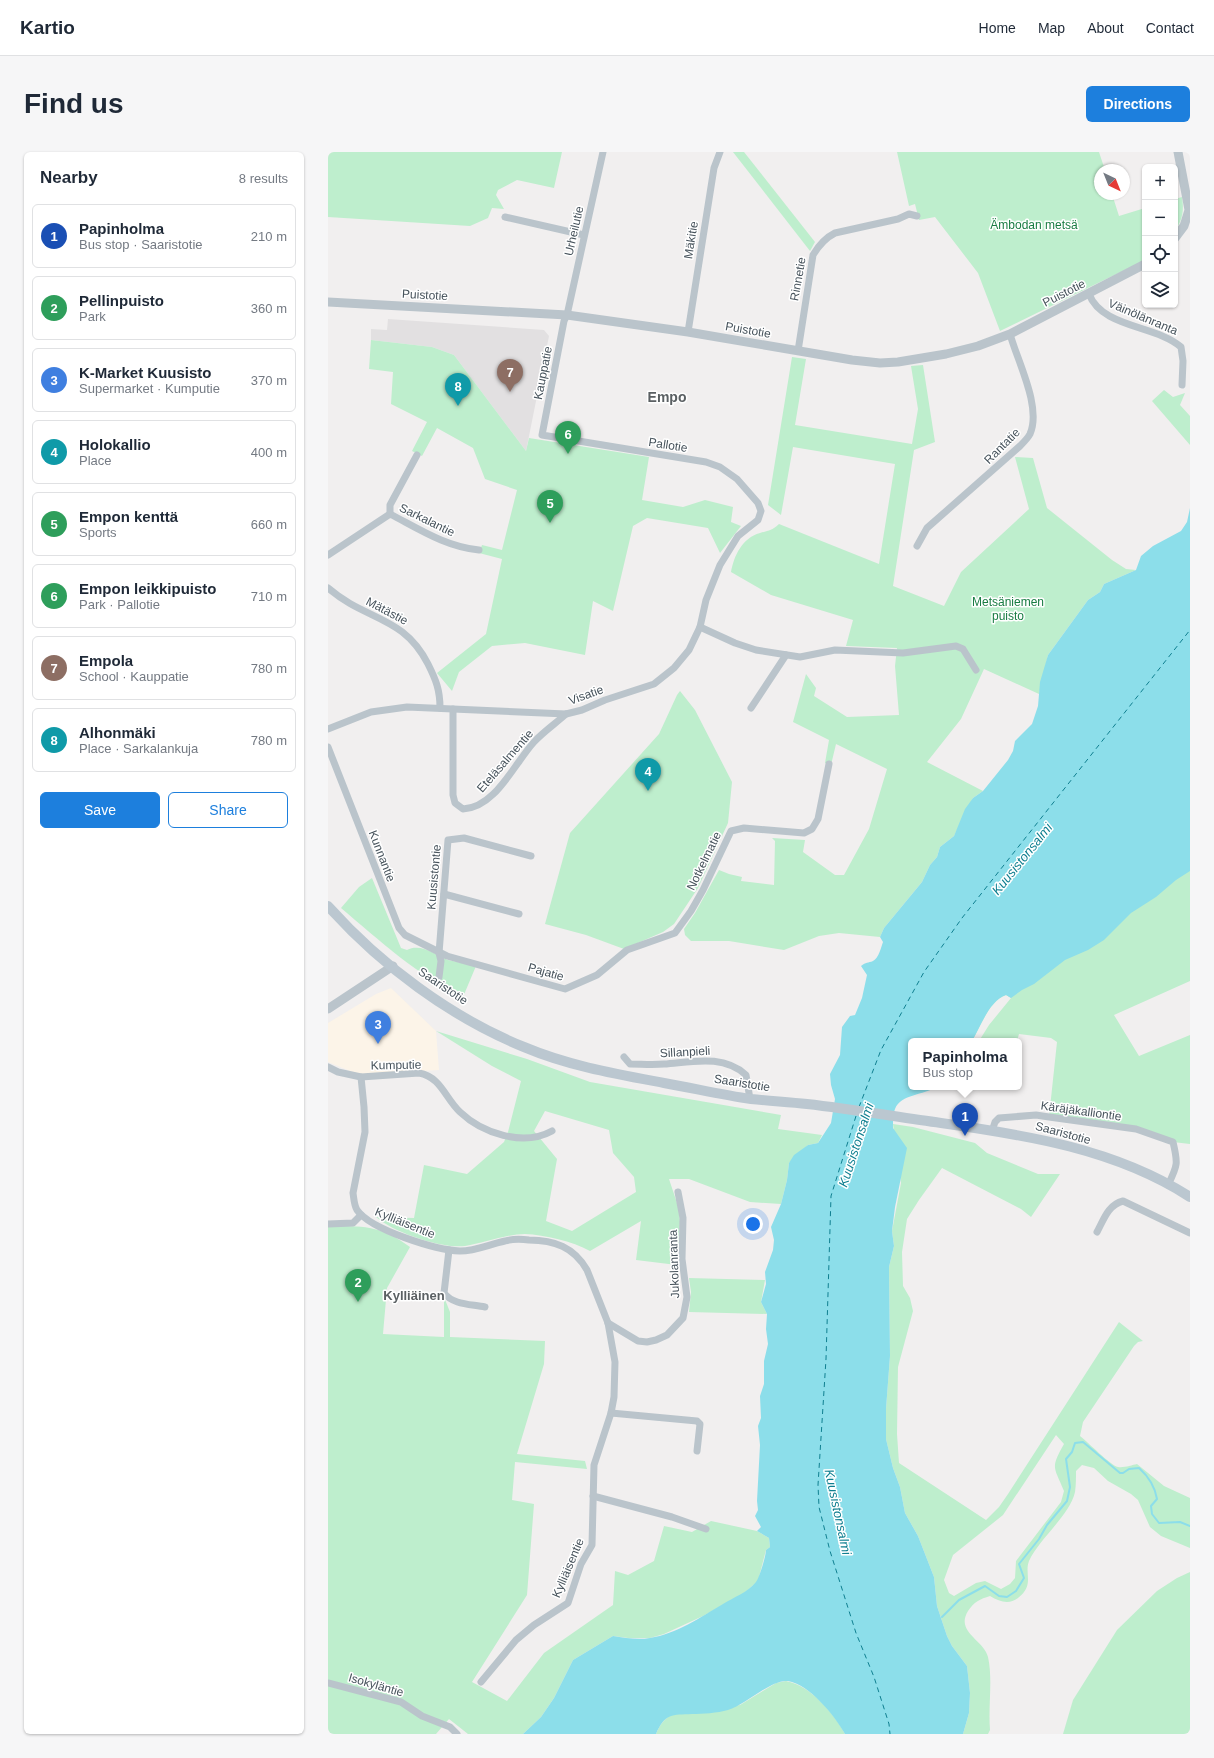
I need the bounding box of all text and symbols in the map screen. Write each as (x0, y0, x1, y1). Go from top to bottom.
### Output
text: Kartio (20, 17, 75, 38)
text: Home (979, 20, 1016, 36)
text: Map (1038, 20, 1065, 36)
text: About (1087, 20, 1124, 36)
text: Contact (1146, 20, 1194, 36)
button: Directions (1086, 86, 1190, 122)
text: Find us (24, 88, 124, 119)
north arrow (1094, 164, 1130, 200)
map controls (1142, 164, 1178, 308)
button: + (1142, 164, 1178, 200)
text: Nearby (40, 168, 98, 187)
text: 8 results (239, 171, 288, 186)
button: − (1142, 200, 1178, 236)
street label: Urheilutie (561, 204, 587, 257)
park label: Ämbodan metsä (990, 218, 1078, 232)
text: Papinholma (79, 220, 164, 237)
street label: Mäkitie (681, 220, 701, 260)
text: 1 (50, 229, 58, 244)
text: 210 m (251, 229, 287, 244)
button: locate (1142, 236, 1178, 272)
text: Bus stop · Saaristotie (79, 237, 203, 252)
street label: Rinnetie (787, 256, 809, 302)
button: layers (1142, 272, 1178, 308)
street label: Puistotie (1040, 276, 1088, 310)
street label: Puistotie (402, 287, 449, 303)
text: Pellinpuisto (79, 292, 164, 309)
street label: Väinölänranta (1106, 296, 1180, 338)
text: 2 (50, 301, 58, 316)
text: 360 m (251, 301, 287, 316)
text: Park (79, 309, 106, 324)
street label: Puistotie (724, 319, 772, 341)
street label: Kauppatie (531, 345, 555, 401)
pin: 7 (497, 359, 523, 392)
text: K-Market Kuusisto (79, 364, 212, 381)
text: 3 (50, 373, 58, 388)
text: 370 m (251, 373, 287, 388)
pin: 8 (445, 373, 471, 406)
text: Supermarket · Kumputie (79, 381, 220, 396)
district label: Empo (648, 389, 686, 405)
pin: 6 (555, 421, 581, 454)
street label: Rantatie (981, 425, 1023, 467)
street label: Pallotie (647, 435, 689, 455)
text: Holokallio (79, 436, 151, 453)
text: 4 (50, 445, 58, 460)
text: 400 m (251, 445, 287, 460)
text: Place (79, 453, 112, 468)
pin: 5 (537, 490, 563, 523)
street label: Sarkalantie (397, 501, 457, 540)
text: Empon kenttä (79, 508, 178, 525)
text: 5 (50, 517, 58, 532)
text: 660 m (251, 517, 287, 532)
text: Sports (79, 525, 117, 540)
text: Empon leikkipuisto (79, 580, 217, 597)
text: 6 (50, 589, 58, 604)
text: 710 m (251, 589, 287, 604)
street label: Mätästie (364, 594, 411, 628)
park label: Metsäniemen puisto (972, 595, 1044, 623)
text: Park · Pallotie (79, 597, 160, 612)
text: Empola (79, 652, 133, 669)
text: 7 (50, 661, 58, 676)
text: 780 m (251, 661, 287, 676)
text: School · Kauppatie (79, 669, 189, 684)
street label: Visatie (567, 682, 606, 708)
text: Alhonmäki (79, 724, 156, 741)
street label: Eteläsalmentie (474, 726, 536, 795)
text: 8 (50, 733, 58, 748)
text: 780 m (251, 733, 287, 748)
text: Place · Sarkalankuja (79, 741, 198, 756)
pin: 4 (635, 758, 661, 791)
button: Save (40, 792, 160, 828)
button: Share (168, 792, 288, 828)
water label: Kuusistonsalmi (989, 819, 1056, 898)
street label: Kunnantie (366, 828, 398, 884)
street label: Notkelmatie (684, 829, 724, 893)
street label: Kuusistontie (424, 844, 444, 910)
street label: Pajatie (526, 960, 566, 984)
street label: Saaristotie (416, 964, 471, 1008)
pin: 3 (365, 1011, 391, 1044)
popup (908, 1038, 1022, 1090)
street label: Sillanpieli (659, 1044, 711, 1060)
text: Papinholma (922, 1048, 1008, 1065)
street label: Kumputie (371, 1058, 422, 1072)
text: Bus stop (922, 1065, 973, 1080)
street label: Saaristotie (713, 1072, 771, 1094)
street label: Käräjäkalliontie (1040, 1098, 1123, 1124)
water label: Kuusistonsalmi (835, 1100, 877, 1189)
pin: 1 (952, 1103, 978, 1136)
street label: Saaristotie (1034, 1119, 1093, 1147)
street label: Kylliäisentie (373, 1205, 437, 1241)
your location (743, 1214, 763, 1234)
street label: Jukolanranta (666, 1229, 682, 1299)
pin: 2 (345, 1269, 371, 1302)
district label: Kylliäinen (383, 1288, 445, 1303)
water label: Kuusistonsalmi (822, 1468, 855, 1557)
street label: Kylliäisentie (549, 1536, 587, 1600)
street label: Isokyläntie (347, 1670, 405, 1700)

